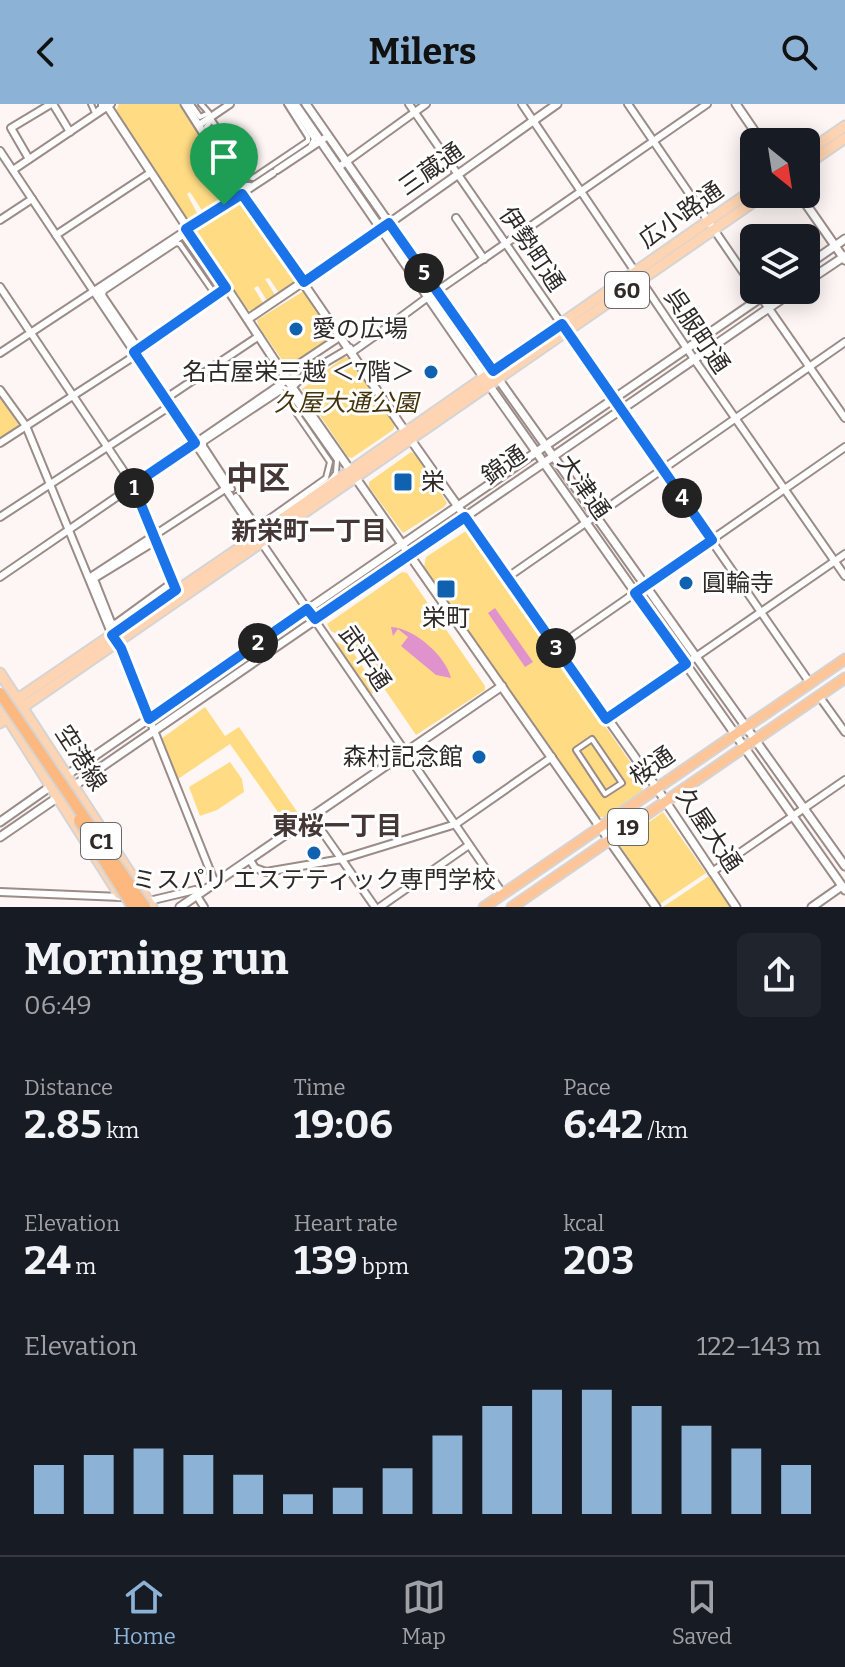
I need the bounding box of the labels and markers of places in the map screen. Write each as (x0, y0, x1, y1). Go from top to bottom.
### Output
pin (190, 123, 258, 205)
pin: 5 (404, 253, 444, 293)
place label: 愛の広場 (312, 315, 408, 343)
marker: 愛の広場 (287, 320, 305, 338)
place label: 名古屋栄三越 ＜7階＞ (182, 358, 415, 386)
marker: 名古屋栄三越 ＜7階＞ (422, 363, 440, 381)
pin: 1 (114, 468, 154, 508)
place label: 栄 (421, 468, 445, 496)
marker: 栄 (392, 471, 414, 493)
pin: 4 (662, 478, 702, 518)
place label: 圓輪寺 (702, 569, 774, 597)
marker: 圓輪寺 (677, 574, 695, 592)
marker: 栄町 (435, 578, 457, 600)
place label: 栄町 (422, 604, 470, 632)
pin: 2 (238, 623, 278, 663)
pin: 3 (536, 628, 576, 668)
place label: 森村記念館 (343, 743, 463, 771)
marker: 森村記念館 (470, 748, 488, 766)
marker: ミスパリ エステティック専門学校 (305, 844, 323, 862)
place label: ミスパリ エステティック専門学校 (132, 866, 496, 894)

